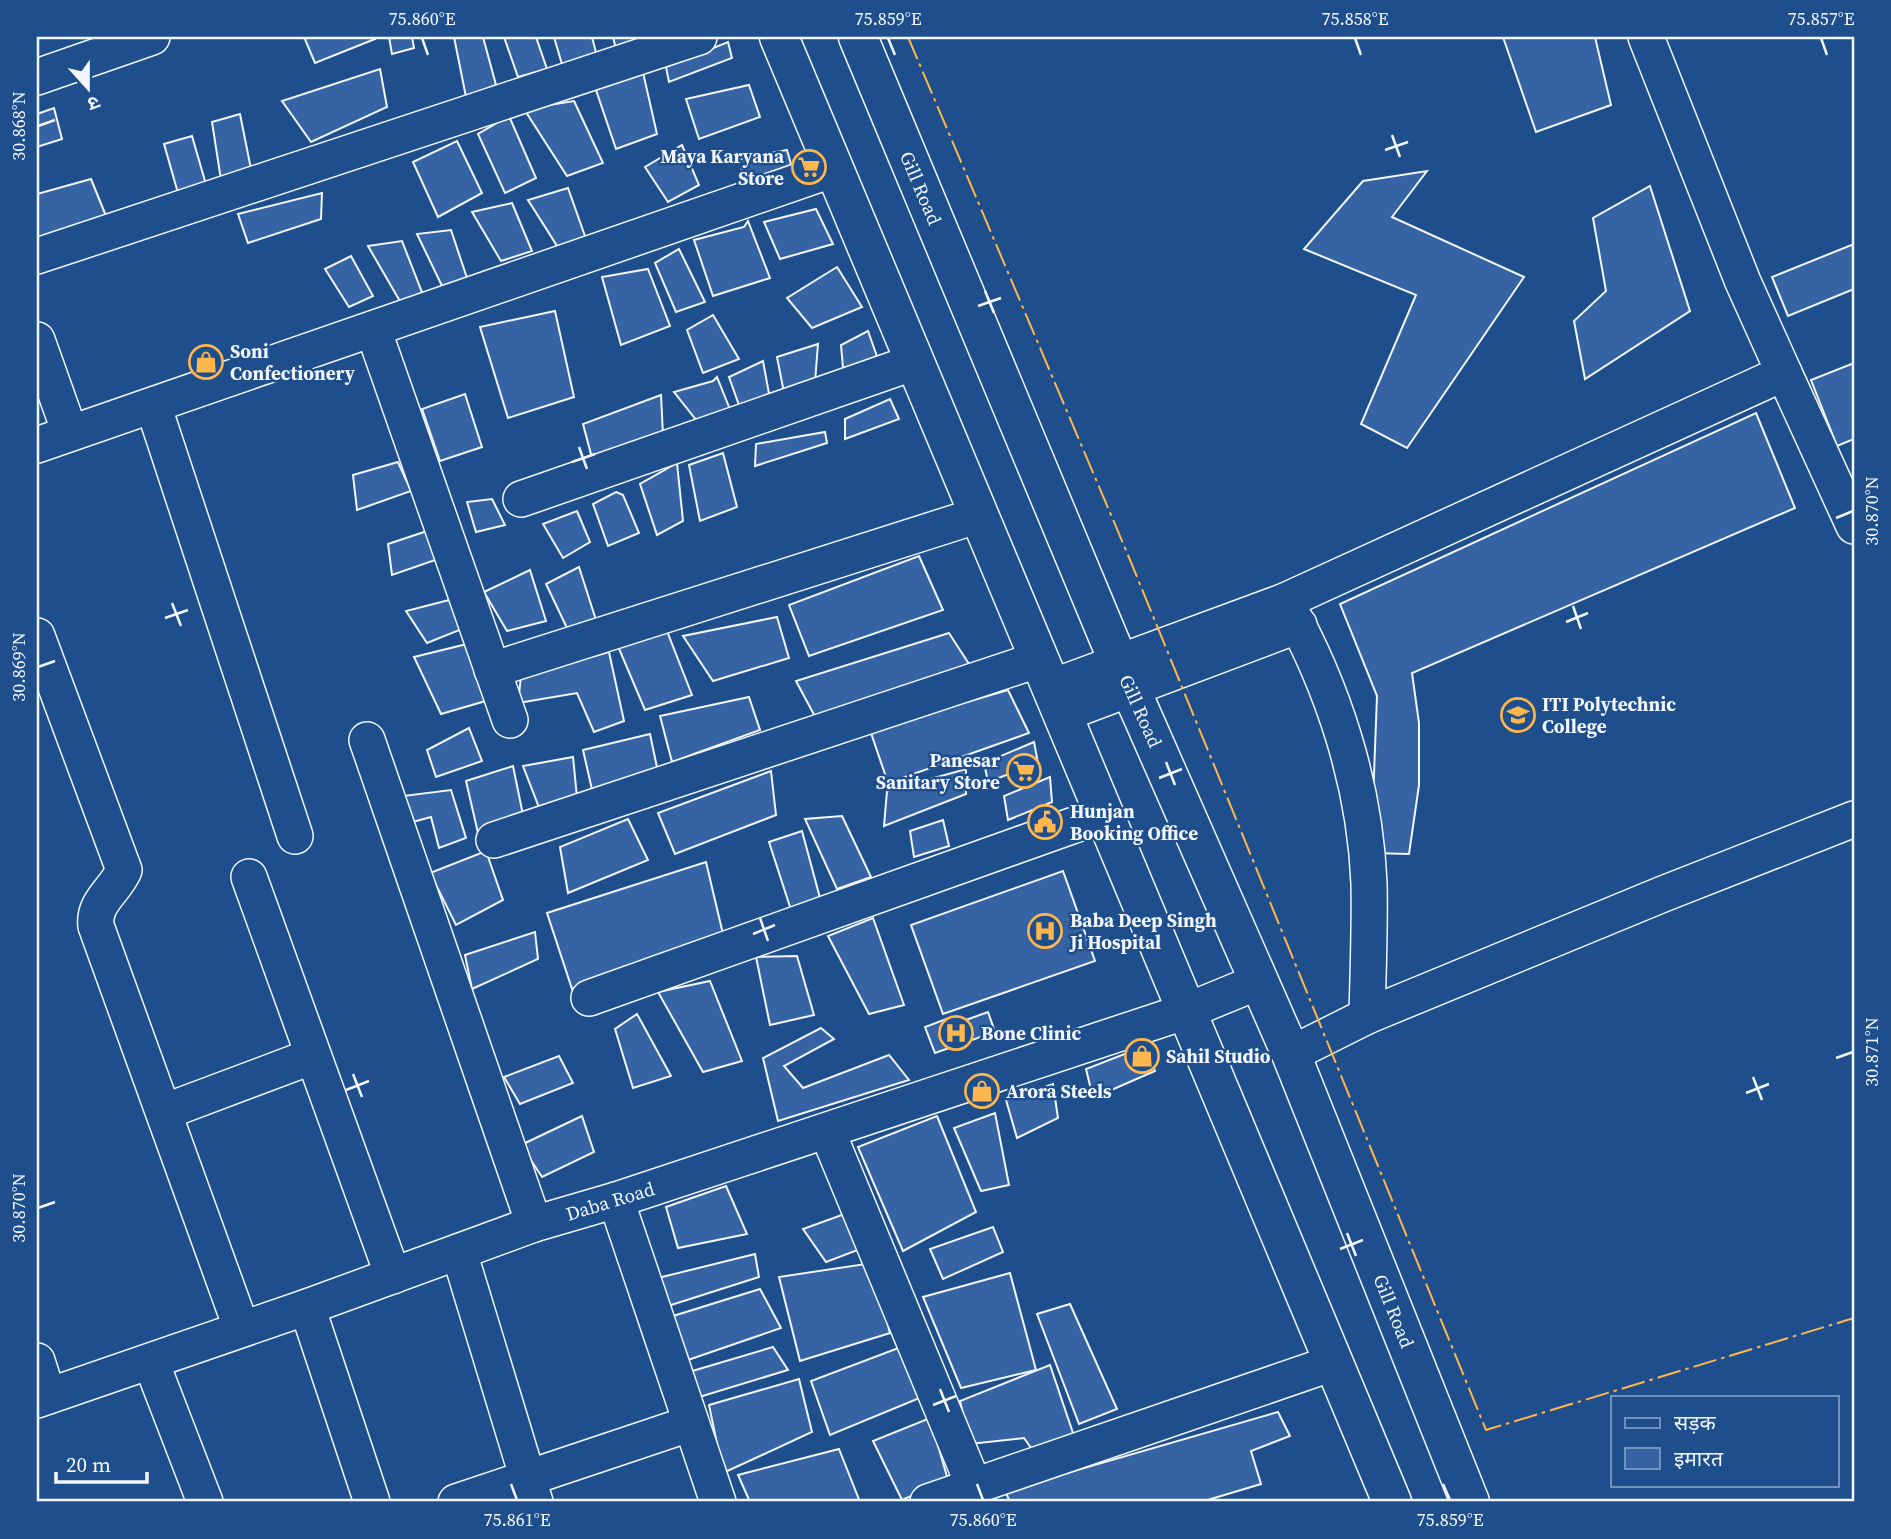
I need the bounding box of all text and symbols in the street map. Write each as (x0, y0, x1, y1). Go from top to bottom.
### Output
text: 75.860°E (388, 6, 456, 31)
text: 75.859°E (854, 6, 922, 31)
text: 75.858°E (1321, 6, 1389, 31)
text: 75.857°E (1787, 6, 1855, 31)
north arrow (52, 52, 122, 122)
text: उ (83, 90, 104, 118)
text: 30.868°N (6, 91, 31, 161)
place label: Maya Karyana Store (660, 143, 785, 191)
street label: Gill Road (894, 147, 948, 229)
supermarket icon: Maya Karyana Store (790, 148, 828, 186)
place label: Soni Confectionery (230, 338, 356, 386)
shop icon: Soni Confectionery (187, 343, 225, 381)
text: 30.870°N (1859, 476, 1884, 546)
text: 30.869°N (6, 632, 31, 702)
street label: Gill Road (1113, 670, 1169, 752)
place label: ITI Polytechnic College (1542, 691, 1676, 739)
school or university icon: ITI Polytechnic College (1499, 696, 1537, 734)
place label: Panesar Sanitary Store (876, 747, 1000, 795)
supermarket icon: Panesar Sanitary Store (1005, 752, 1043, 790)
place label: Hunjan Booking Office (1070, 798, 1198, 846)
public building icon: Hunjan Booking Office (1026, 803, 1064, 841)
place label: Baba Deep Singh Ji Hospital (1069, 907, 1217, 955)
hospital icon: Baba Deep Singh Ji Hospital (1026, 912, 1064, 950)
hospital icon: Bone Clinic (937, 1014, 975, 1052)
text: 30.871°N (1859, 1017, 1884, 1087)
place label: Bone Clinic (981, 1020, 1082, 1046)
shop icon: Sahil Studio (1123, 1037, 1161, 1075)
place label: Sahil Studio (1166, 1043, 1271, 1069)
shop icon: Arora Steels (963, 1072, 1001, 1110)
place label: Arora Steels (1006, 1078, 1112, 1104)
text: 30.870°N (6, 1173, 31, 1243)
street label: Daba Road (563, 1175, 658, 1227)
street label: Gill Road (1367, 1270, 1421, 1352)
legend (1611, 1396, 1839, 1486)
text: सड़क (1674, 1408, 1716, 1437)
scale bar (56, 1441, 147, 1485)
text: इमारत (1674, 1444, 1724, 1473)
text: 20 m (66, 1450, 111, 1479)
text: 75.861°E (483, 1507, 551, 1532)
text: 75.860°E (949, 1507, 1017, 1532)
text: 75.859°E (1416, 1507, 1484, 1532)

